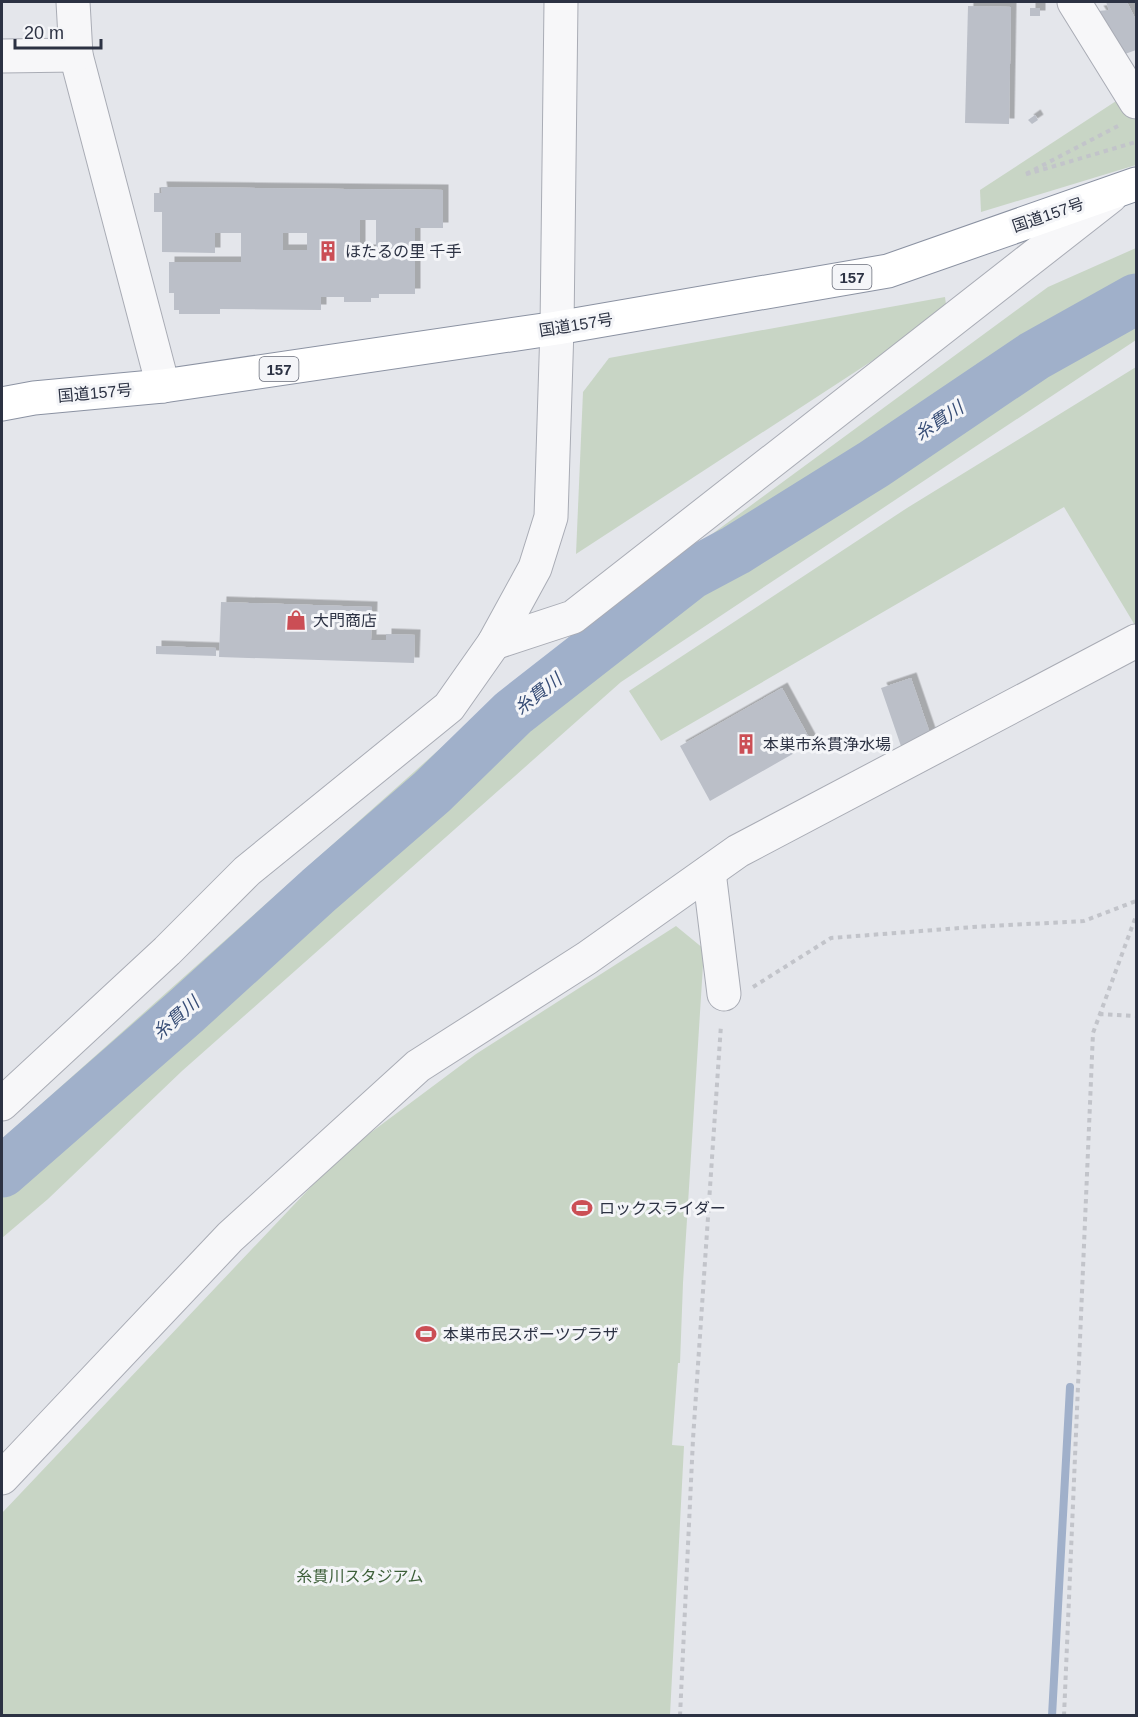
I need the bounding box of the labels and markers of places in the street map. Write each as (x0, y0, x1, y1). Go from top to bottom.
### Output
building icon: ほたるの里 千手 (316, 239, 340, 263)
place label: ほたるの里 千手 (345, 243, 461, 260)
shop icon: 大門商店 (284, 608, 308, 632)
place label: 大門商店 (313, 612, 377, 629)
building icon: 本巣市糸貫浄水場 (734, 732, 758, 756)
place label: 本巣市糸貫浄水場 (763, 736, 891, 753)
sports icon: ロックスライダー (570, 1196, 594, 1220)
place label: ロックスライダー (599, 1200, 726, 1217)
sports icon: 本巣市民スポーツプラザ (414, 1322, 438, 1346)
place label: 本巣市民スポーツプラザ (443, 1326, 619, 1343)

